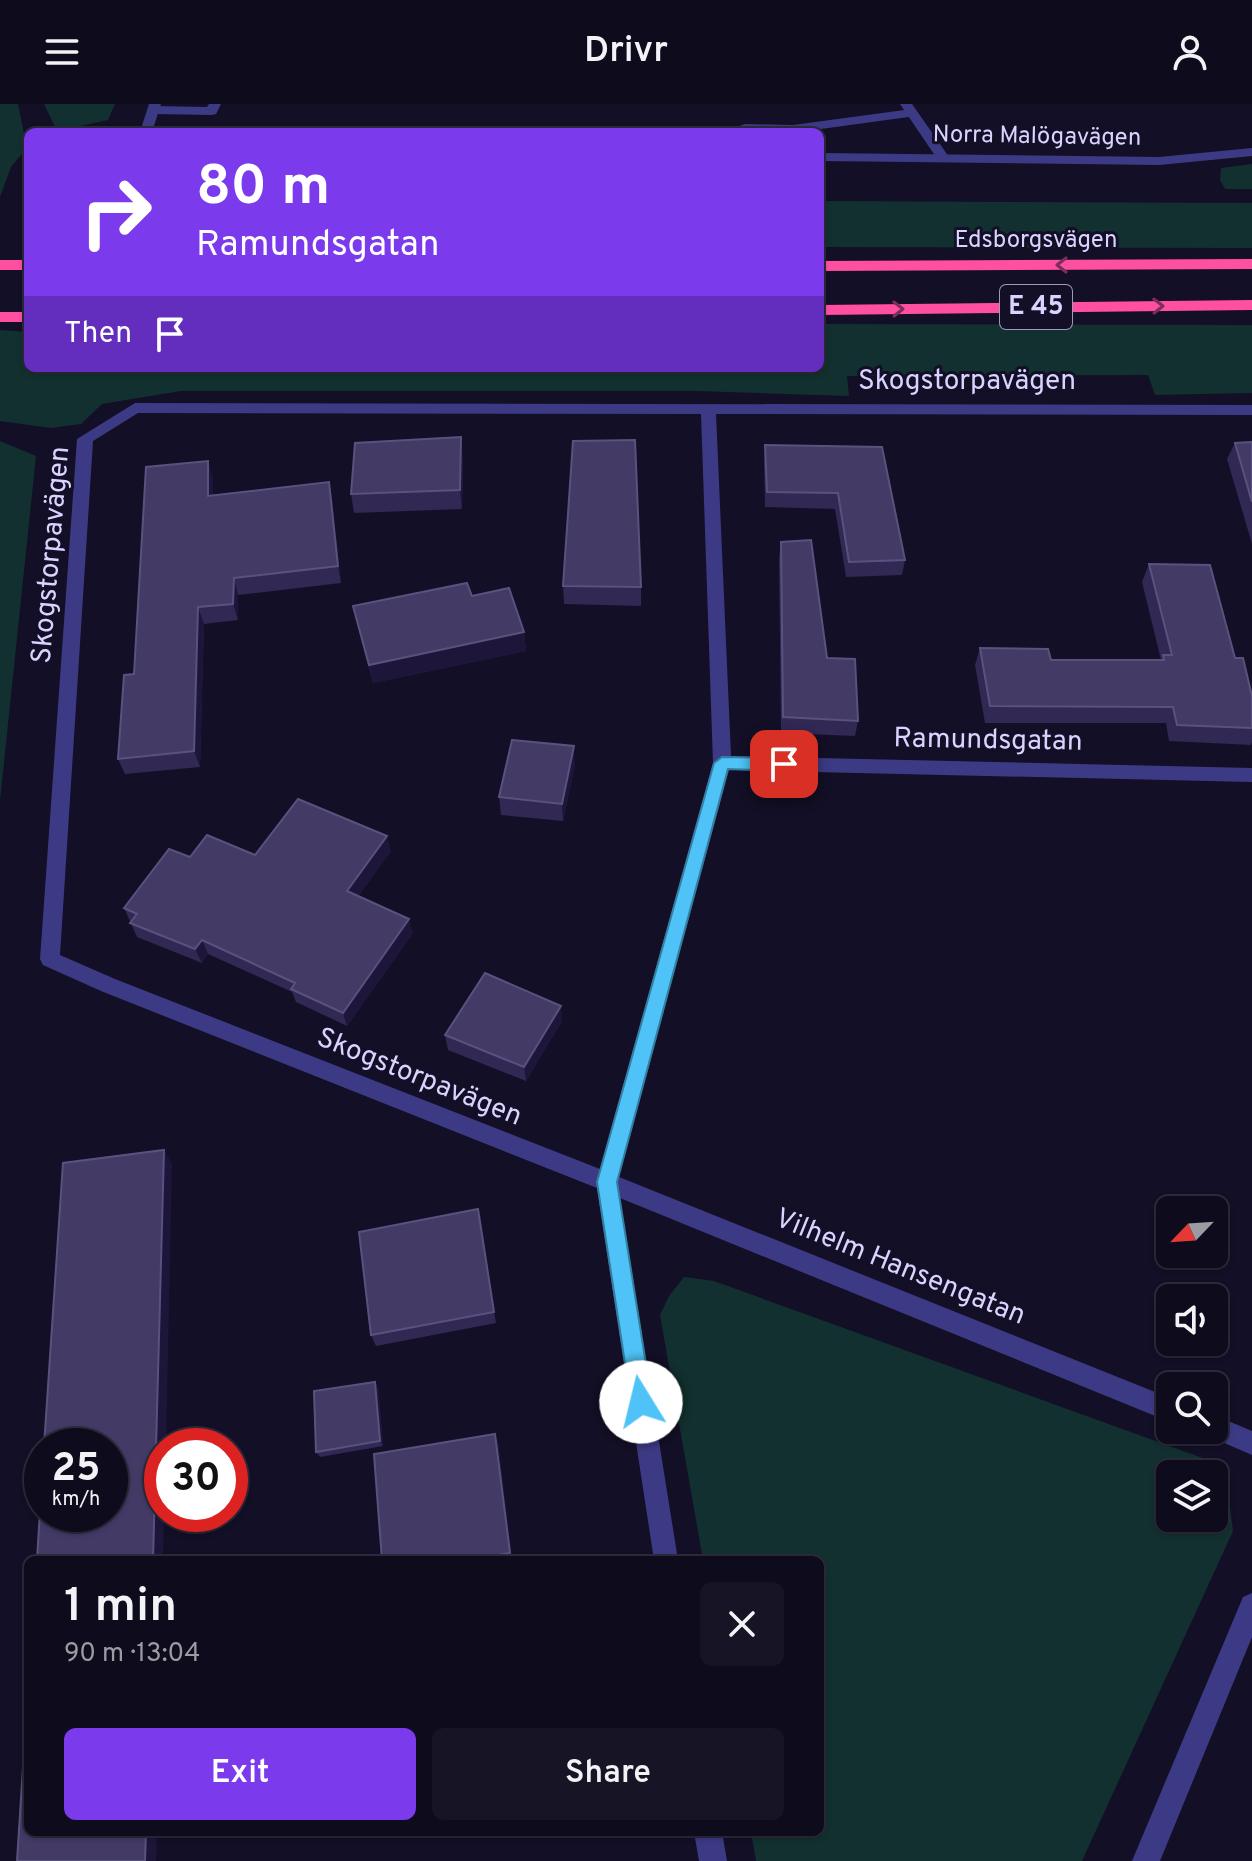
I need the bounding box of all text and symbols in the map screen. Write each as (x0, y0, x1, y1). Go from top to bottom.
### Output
text: Drivr (584, 29, 668, 75)
icon: menu (40, 30, 84, 74)
icon: person (1168, 30, 1212, 74)
street label: Norra Malögavägen (932, 120, 1142, 154)
text: 80 m (196, 154, 330, 224)
icon: right (64, 160, 168, 264)
text: Ramundsgatan (196, 223, 439, 269)
street label: Edsborgsvägen (955, 226, 1118, 256)
one-way arrow (1055, 256, 1068, 274)
road number: E 45 (1000, 285, 1072, 329)
one-way arrow (1152, 297, 1165, 315)
one-way arrow (892, 300, 905, 318)
icon: arrive (148, 312, 192, 356)
text: Then (64, 316, 132, 353)
street label: Skogstorpavägen (858, 364, 1076, 400)
street label: Skogstorpavägen (25, 445, 79, 665)
street label: Ramundsgatan (893, 721, 1083, 761)
pin (750, 730, 818, 798)
icon: arrive (762, 742, 806, 786)
street label: Skogstorpavägen (311, 1020, 527, 1136)
north arrow (1156, 1196, 1228, 1268)
map controls (1156, 1196, 1228, 1532)
street label: Vilhelm Hansengatan (769, 1201, 1031, 1335)
button: sound (1156, 1284, 1228, 1356)
position arrow (599, 1360, 683, 1444)
button: search (1156, 1372, 1228, 1444)
speed limit sign: 30 (144, 1428, 248, 1532)
text: 25 (52, 1445, 100, 1495)
button: layers (1156, 1460, 1228, 1532)
text: km/h (52, 1487, 100, 1513)
text: 1 min (64, 1578, 177, 1638)
button: close (700, 1582, 784, 1666)
text: 90 m · 13:04 (64, 1638, 200, 1671)
button: Exit (64, 1728, 416, 1820)
button: Share (432, 1728, 784, 1820)

